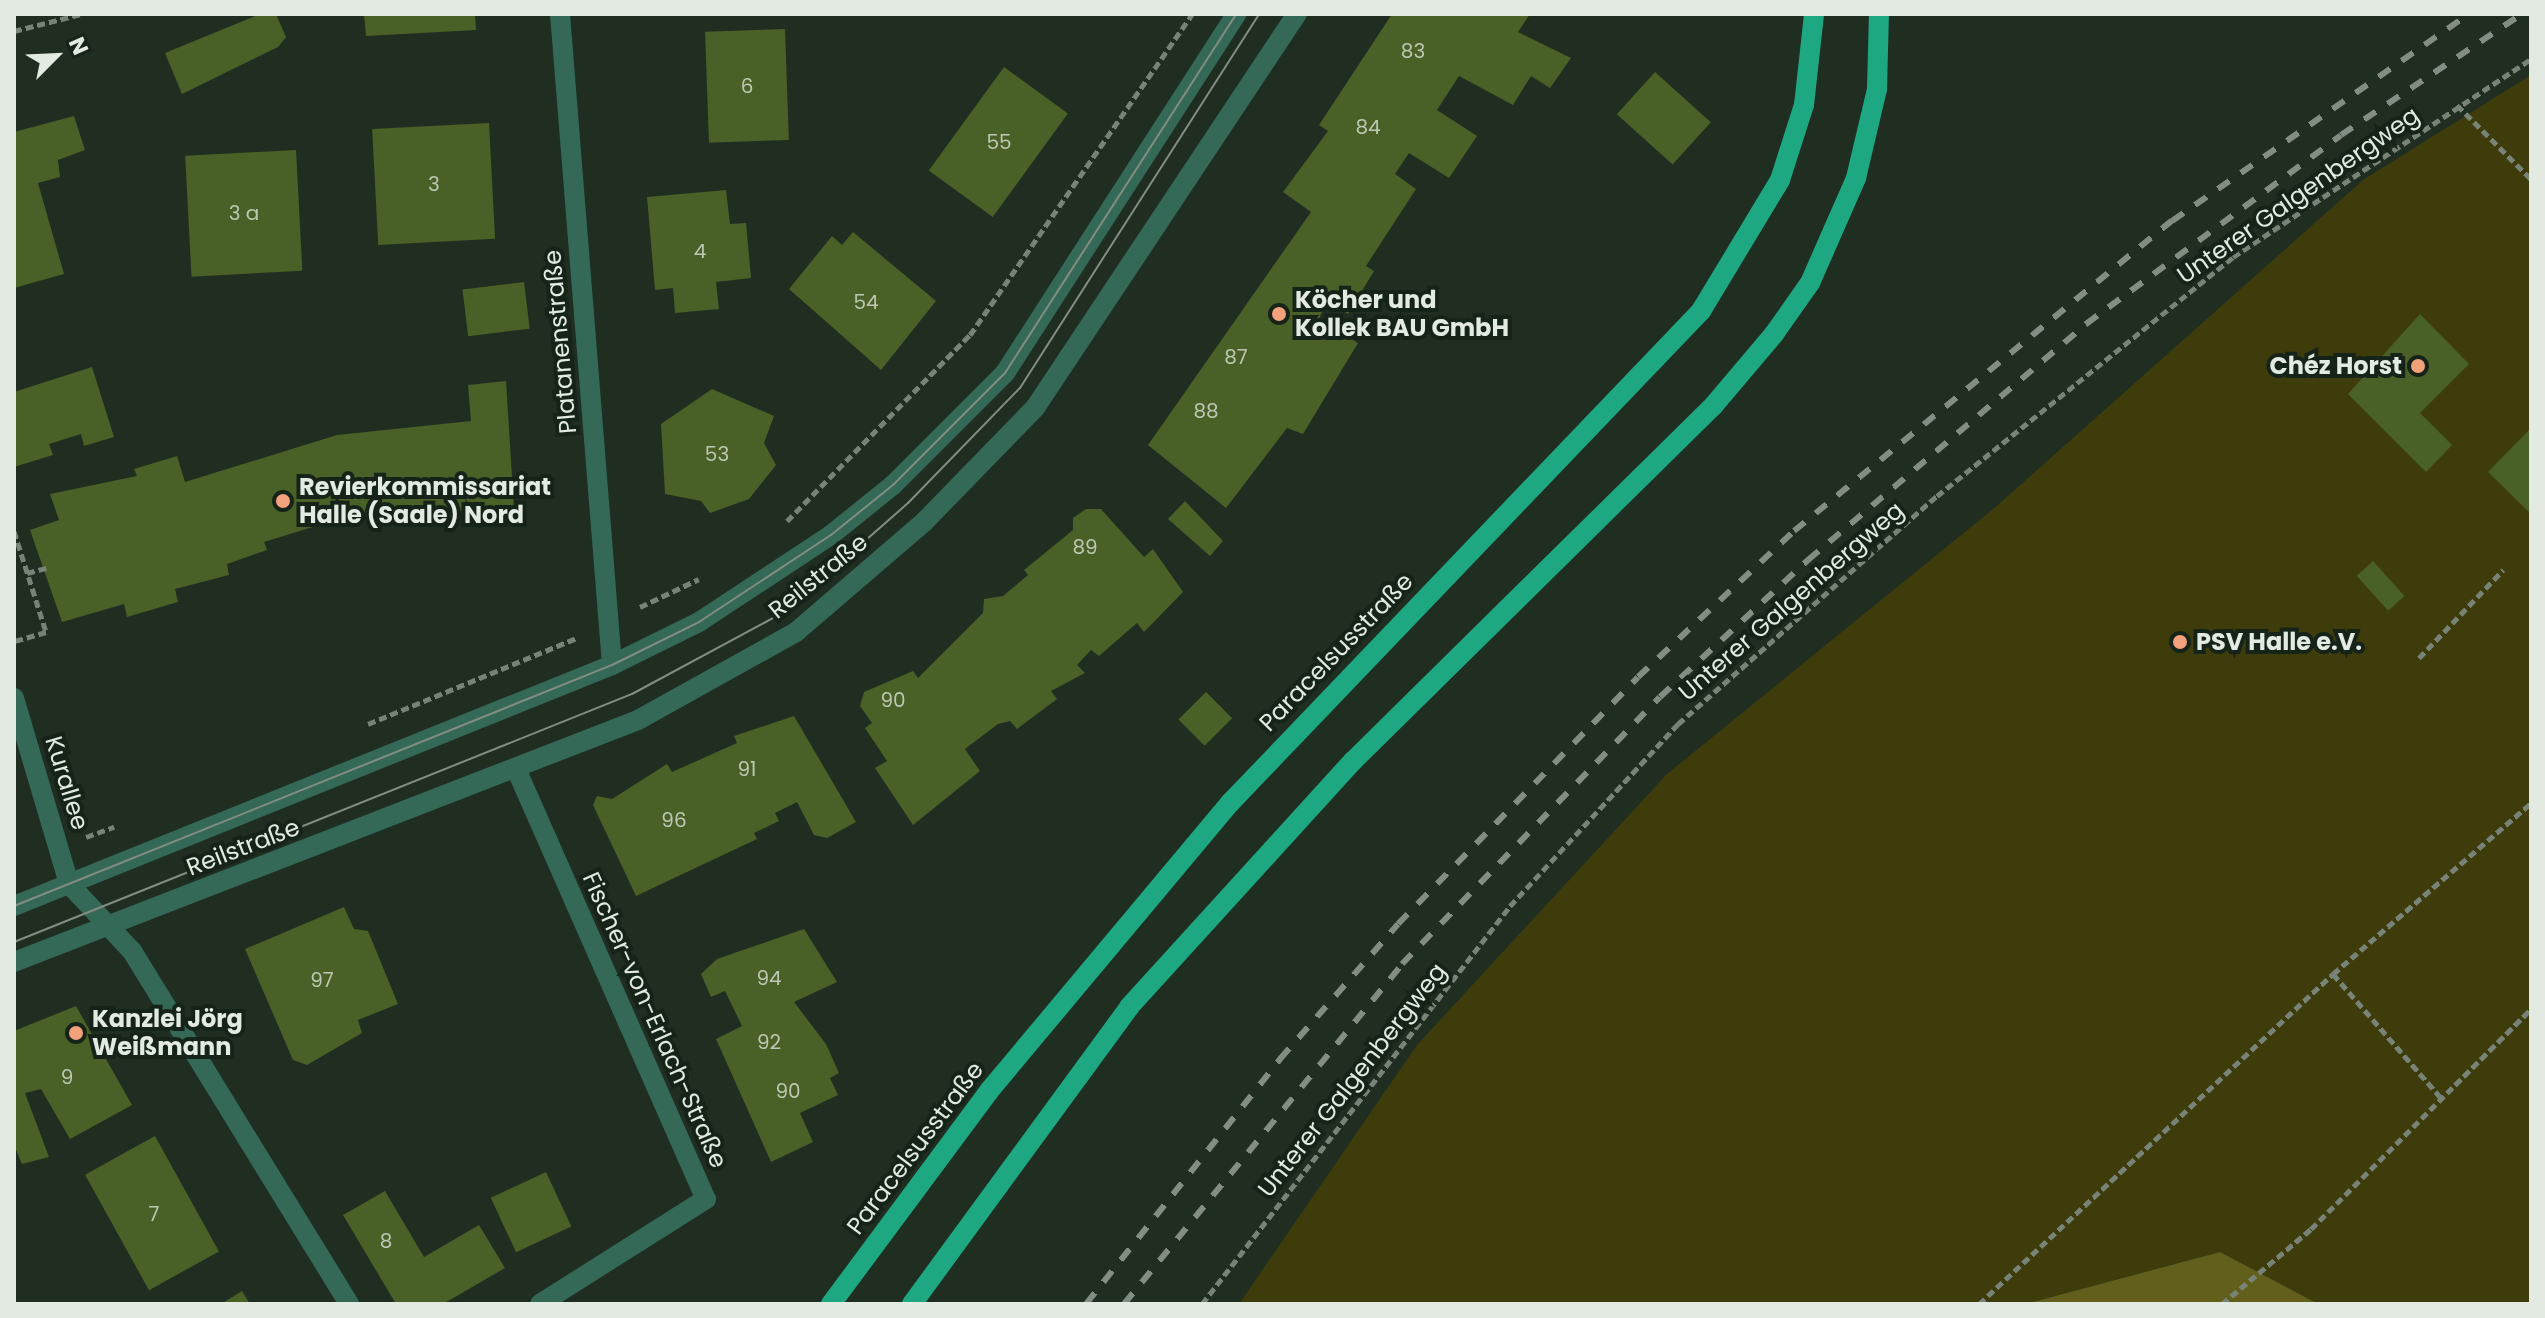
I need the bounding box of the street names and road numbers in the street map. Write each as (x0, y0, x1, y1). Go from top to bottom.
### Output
street label: Unterer Galgenbergweg (2171, 100, 2425, 290)
street label: Platanenstraße (538, 249, 582, 435)
street label: Unterer Galgenbergweg (1673, 495, 1909, 707)
street label: Reilstraße (763, 527, 873, 625)
street label: Paracelsusstraße (1253, 567, 1419, 737)
street label: Kurallee (39, 733, 95, 833)
street label: Reilstraße (182, 812, 304, 882)
street label: Fischer-von-Erlach-Straße (577, 868, 733, 1172)
street label: Unterer Galgenbergweg (1252, 957, 1452, 1203)
street label: Paracelsusstraße (841, 1056, 989, 1240)

